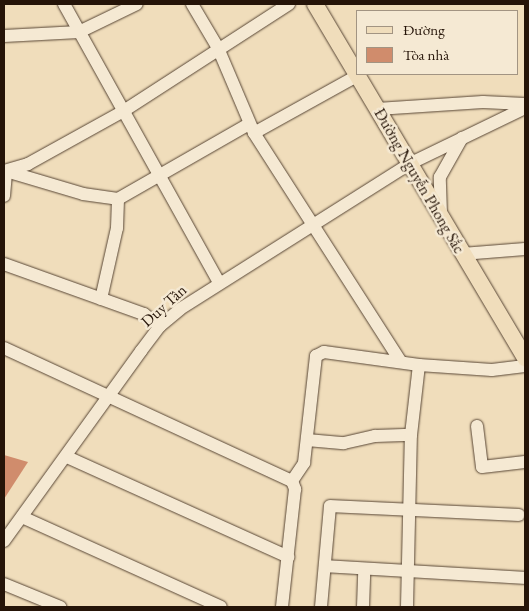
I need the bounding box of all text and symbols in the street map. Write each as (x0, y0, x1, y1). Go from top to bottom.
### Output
legend (356, 10, 519, 75)
text: Đường (403, 20, 445, 39)
text: Tòa nhà (403, 45, 449, 64)
street label: Đường Nguyễn Phong Sắc (370, 105, 468, 257)
street label: Duy Tân (137, 281, 191, 331)

